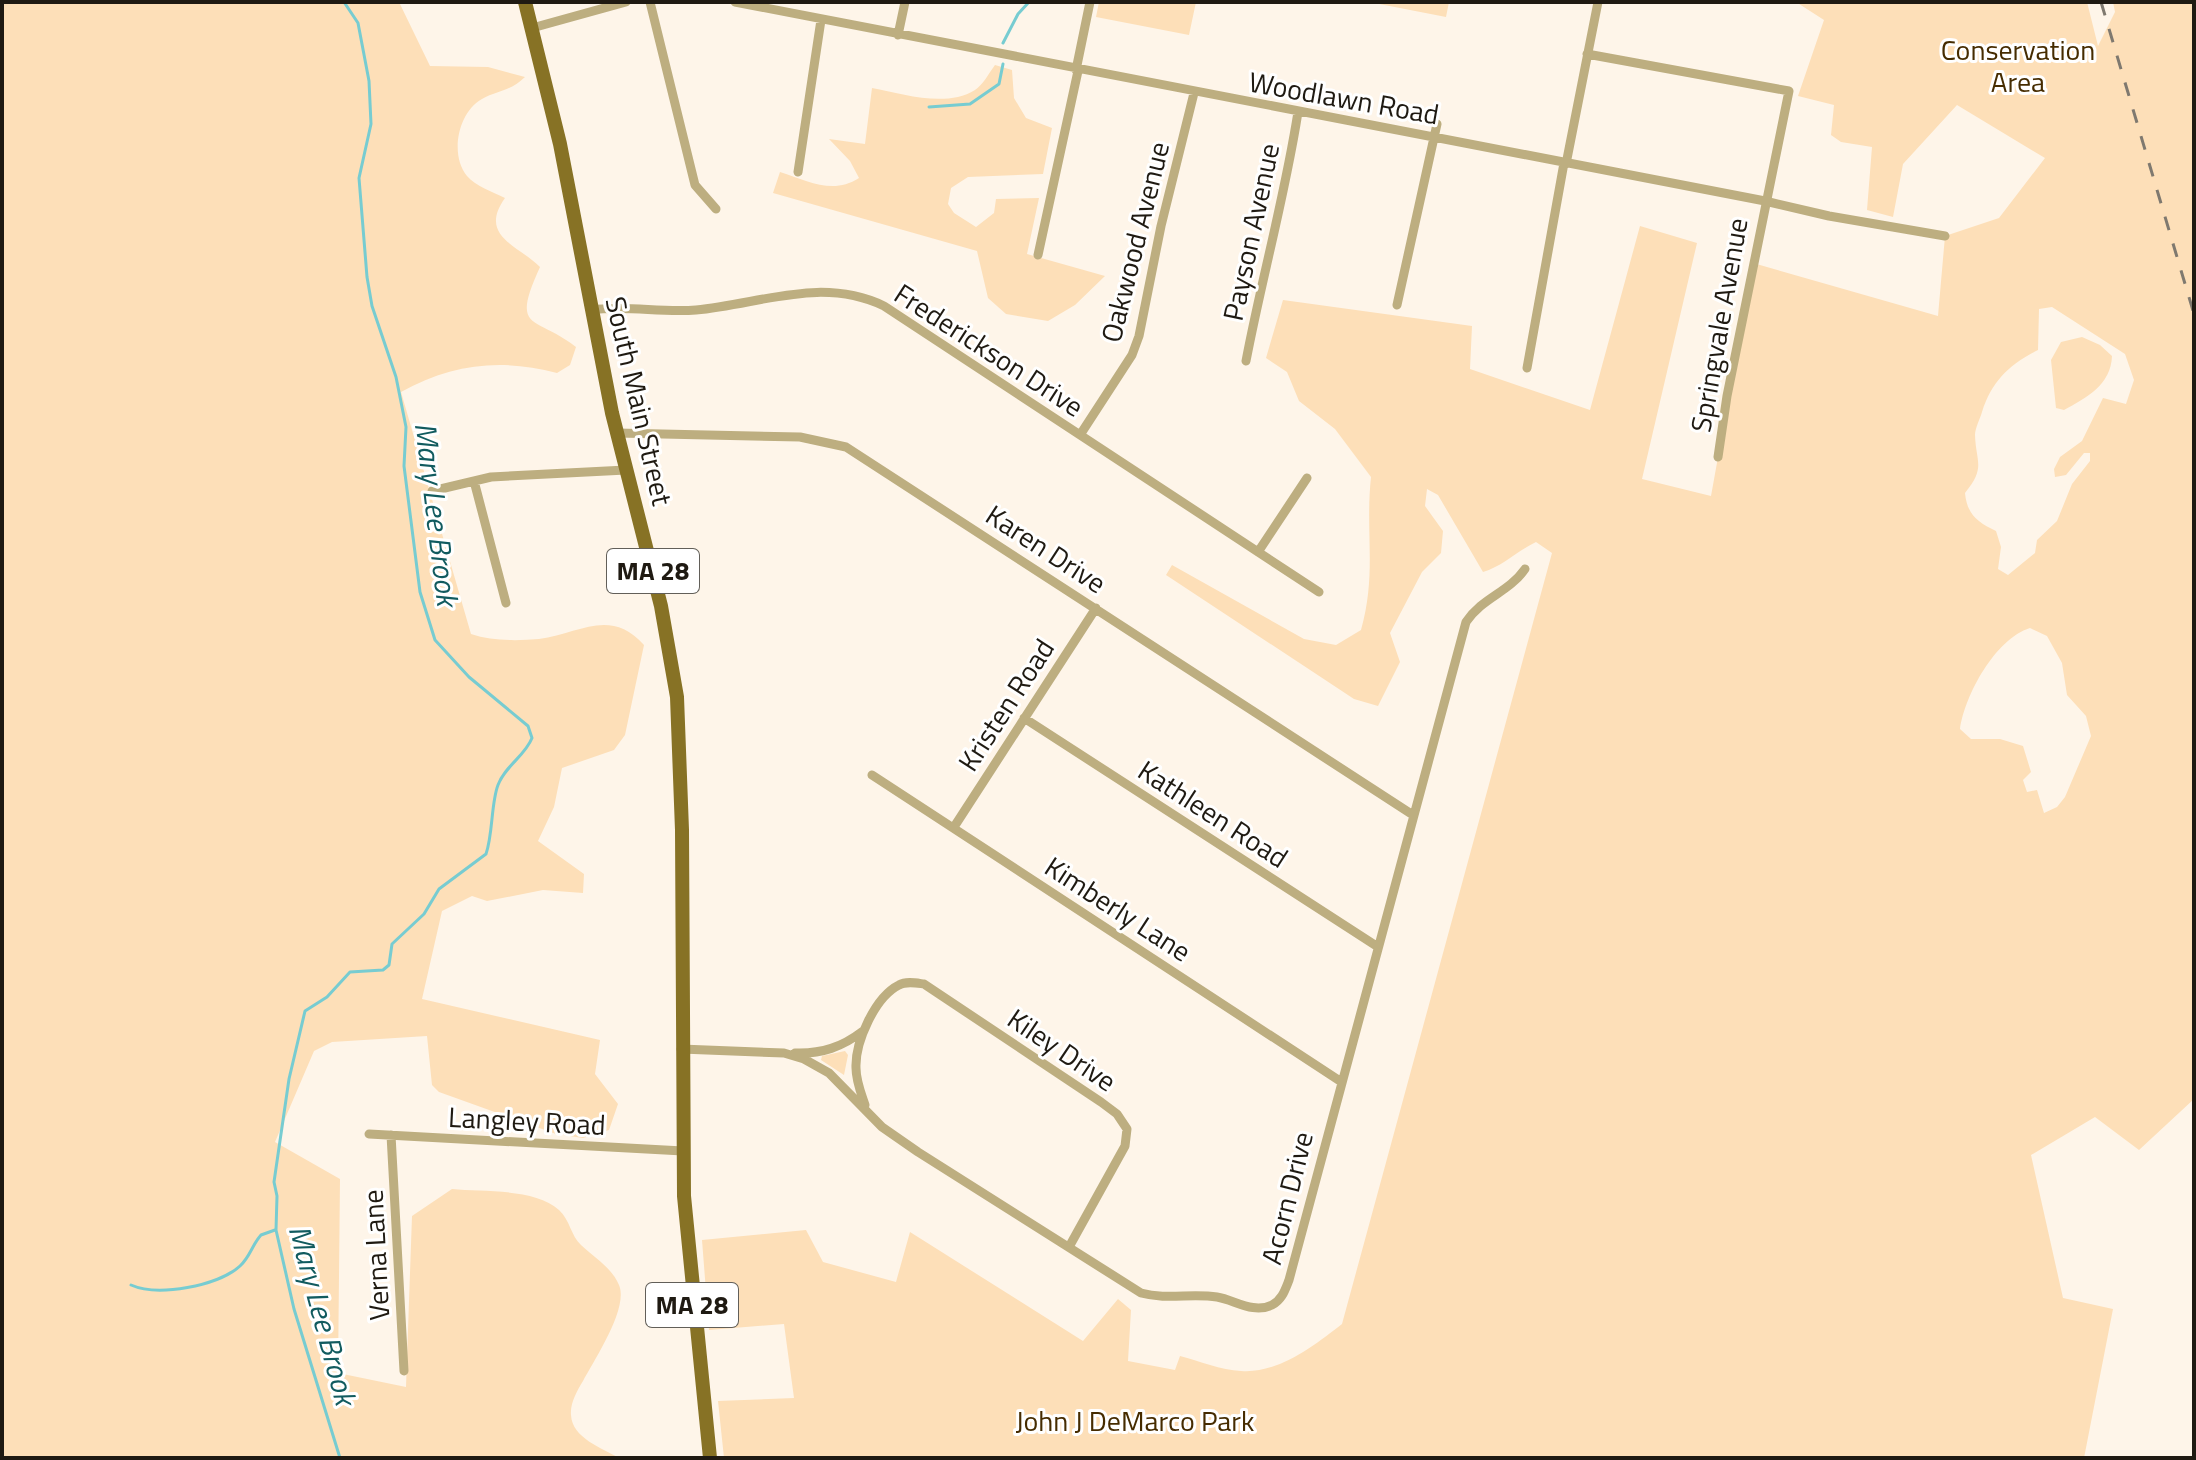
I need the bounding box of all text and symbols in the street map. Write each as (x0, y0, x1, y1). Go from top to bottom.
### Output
park label: Conservation Area (1941, 28, 2095, 103)
street label: Woodlawn Road (1246, 60, 1443, 135)
street label: Oakwood Avenue (1089, 137, 1180, 347)
street label: Payson Avenue (1211, 139, 1290, 325)
street label: Springvale Avenue (1679, 214, 1759, 435)
street label: Frederickson Drive (886, 272, 1093, 427)
street label: South Main Street (595, 292, 684, 510)
water label: Mary Lee Brook (403, 420, 471, 612)
street label: Karen Drive (978, 494, 1115, 604)
road number: MA 28 (607, 549, 699, 593)
street label: Kristen Road (947, 630, 1065, 780)
street label: Kathleen Road (1130, 749, 1297, 878)
street label: Kimberly Lane (1037, 845, 1200, 972)
street label: Kiley Drive (999, 997, 1125, 1102)
street label: Langley Road (447, 1095, 607, 1146)
street label: Acorn Drive (1249, 1127, 1324, 1269)
street label: Verna Lane (351, 1188, 400, 1322)
water label: Mary Lee Brook (277, 1220, 370, 1413)
road number: MA 28 (646, 1283, 738, 1327)
park label: John J DeMarco Park (1016, 1399, 1254, 1442)

